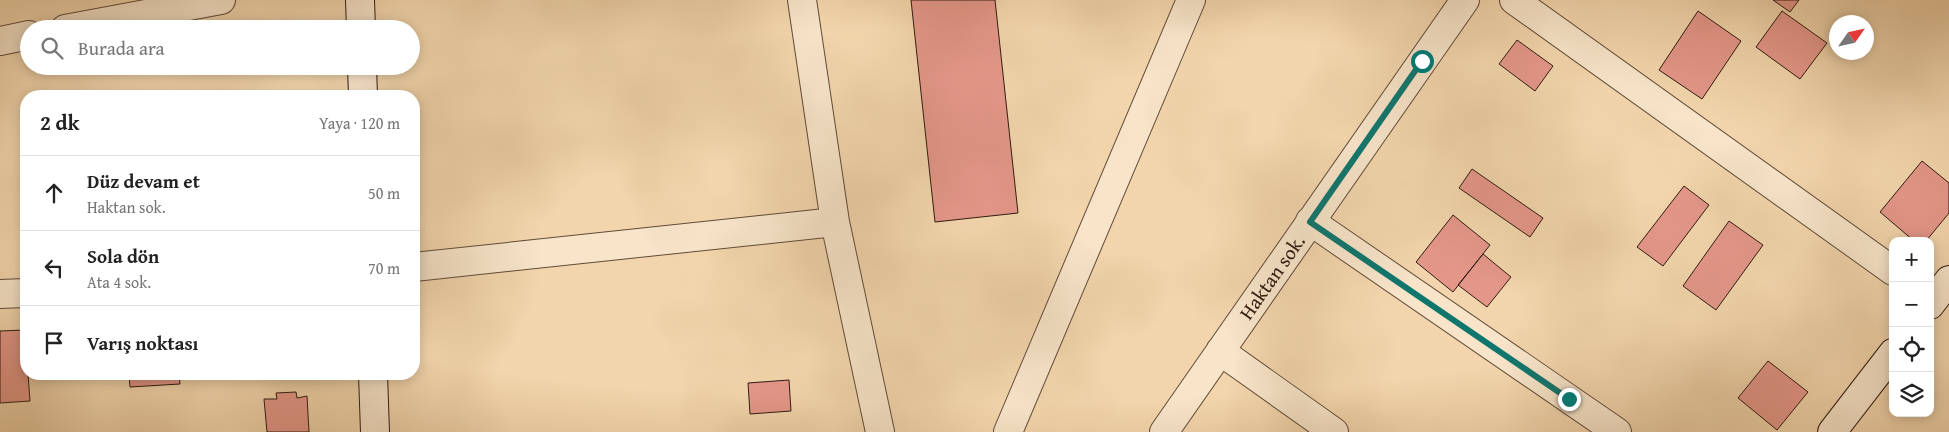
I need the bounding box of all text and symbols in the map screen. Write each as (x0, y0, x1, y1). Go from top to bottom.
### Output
north arrow (1829, 15, 1874, 60)
search box (20, 20, 420, 75)
icon: search (38, 34, 66, 62)
text: Burada ara (78, 34, 165, 62)
route start (1411, 50, 1434, 73)
text: 2 dk (40, 107, 80, 138)
text: Yaya · 120 m (319, 111, 400, 135)
text: Düz devam et (87, 167, 200, 195)
icon: ahead (40, 179, 68, 207)
text: 50 m (368, 181, 400, 205)
text: Haktan sok. (87, 195, 166, 219)
street label: Haktan sok. (1232, 228, 1312, 325)
map controls (1889, 237, 1934, 417)
button: + (1889, 237, 1934, 282)
text: Sola dön (87, 242, 159, 270)
icon: left (40, 254, 68, 282)
text: 70 m (368, 256, 400, 280)
text: Ata 4 sok. (87, 270, 151, 294)
button: − (1889, 282, 1934, 327)
button: locate (1889, 327, 1934, 372)
icon: arrive (40, 329, 68, 357)
text: Varış noktası (87, 329, 198, 357)
button: layers (1889, 372, 1934, 417)
route end (1558, 388, 1581, 411)

